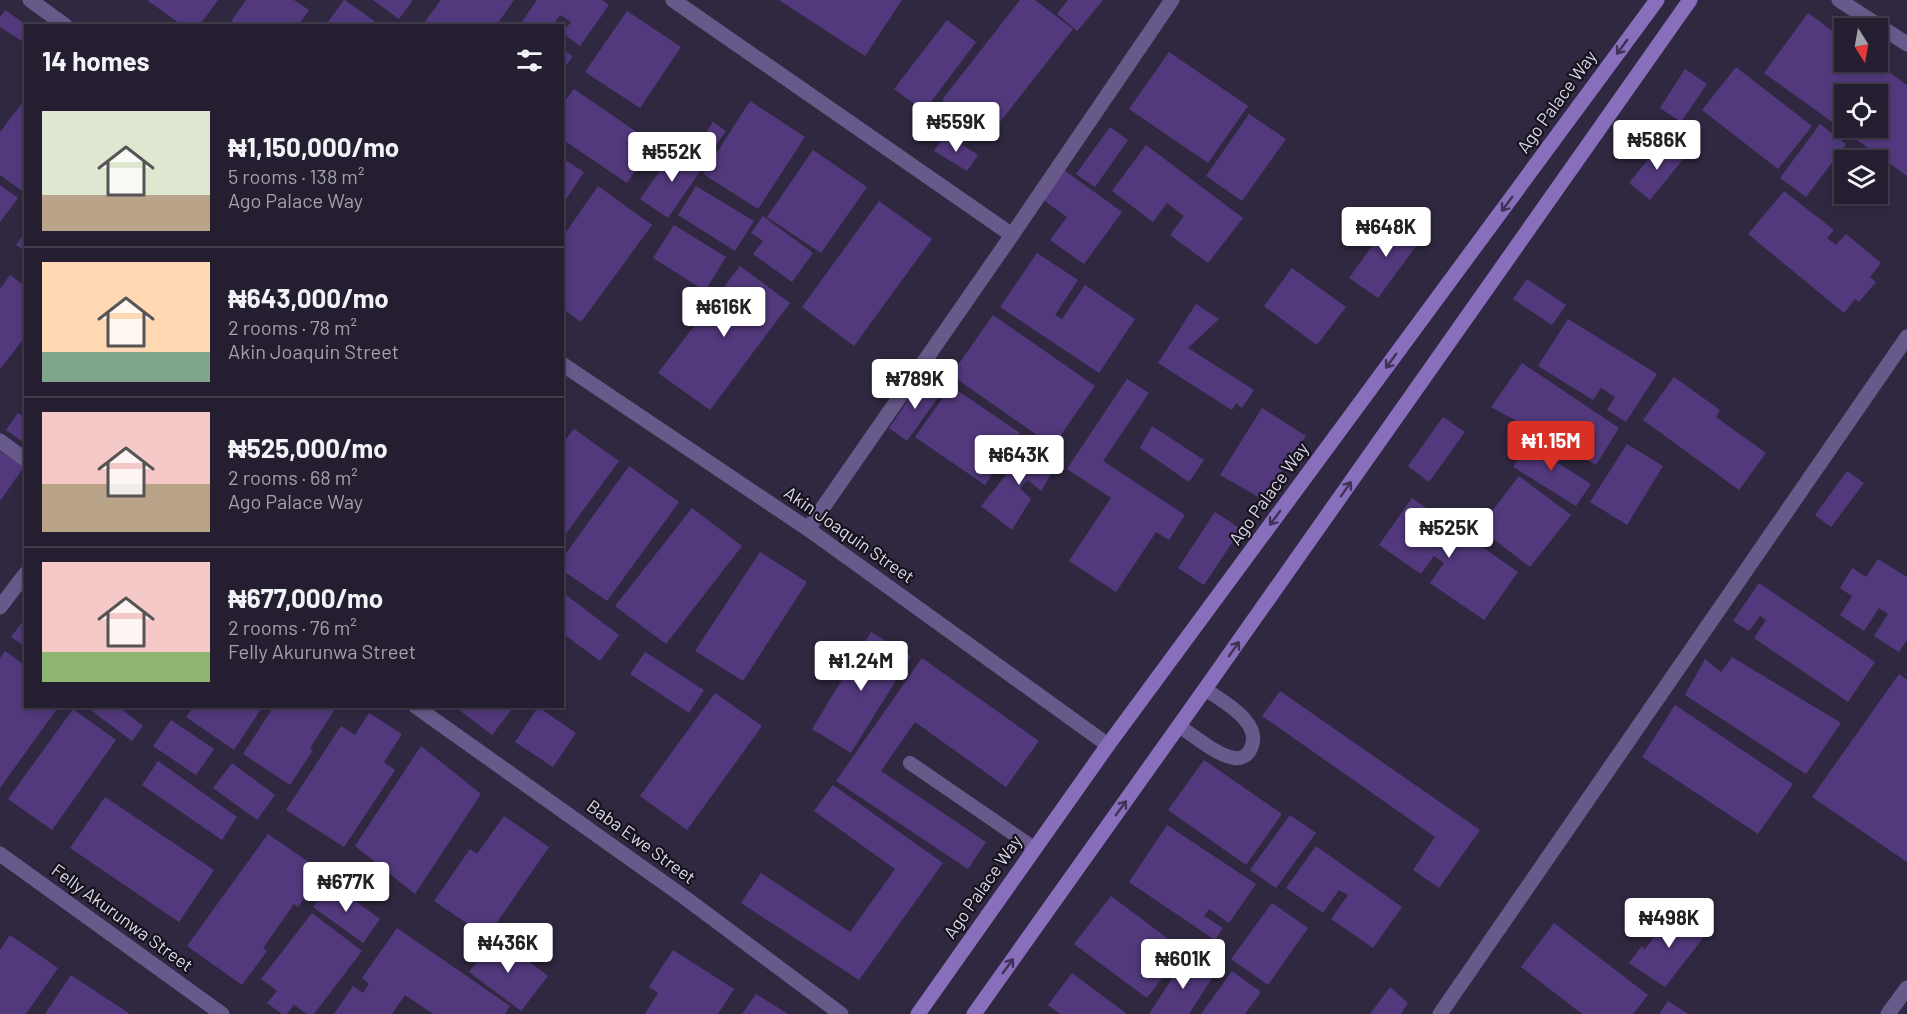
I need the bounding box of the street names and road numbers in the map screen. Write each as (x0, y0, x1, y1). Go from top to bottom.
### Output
street label: Ago Palace Way (1512, 46, 1601, 157)
street label: Ago Palace Way (1224, 438, 1313, 549)
street label: Akin Joaquin Street (780, 481, 919, 587)
street label: Baba Ewe Street (583, 794, 700, 888)
street label: Ago Palace Way (938, 830, 1026, 943)
street label: Felly Akurunwa Street (48, 859, 198, 976)

